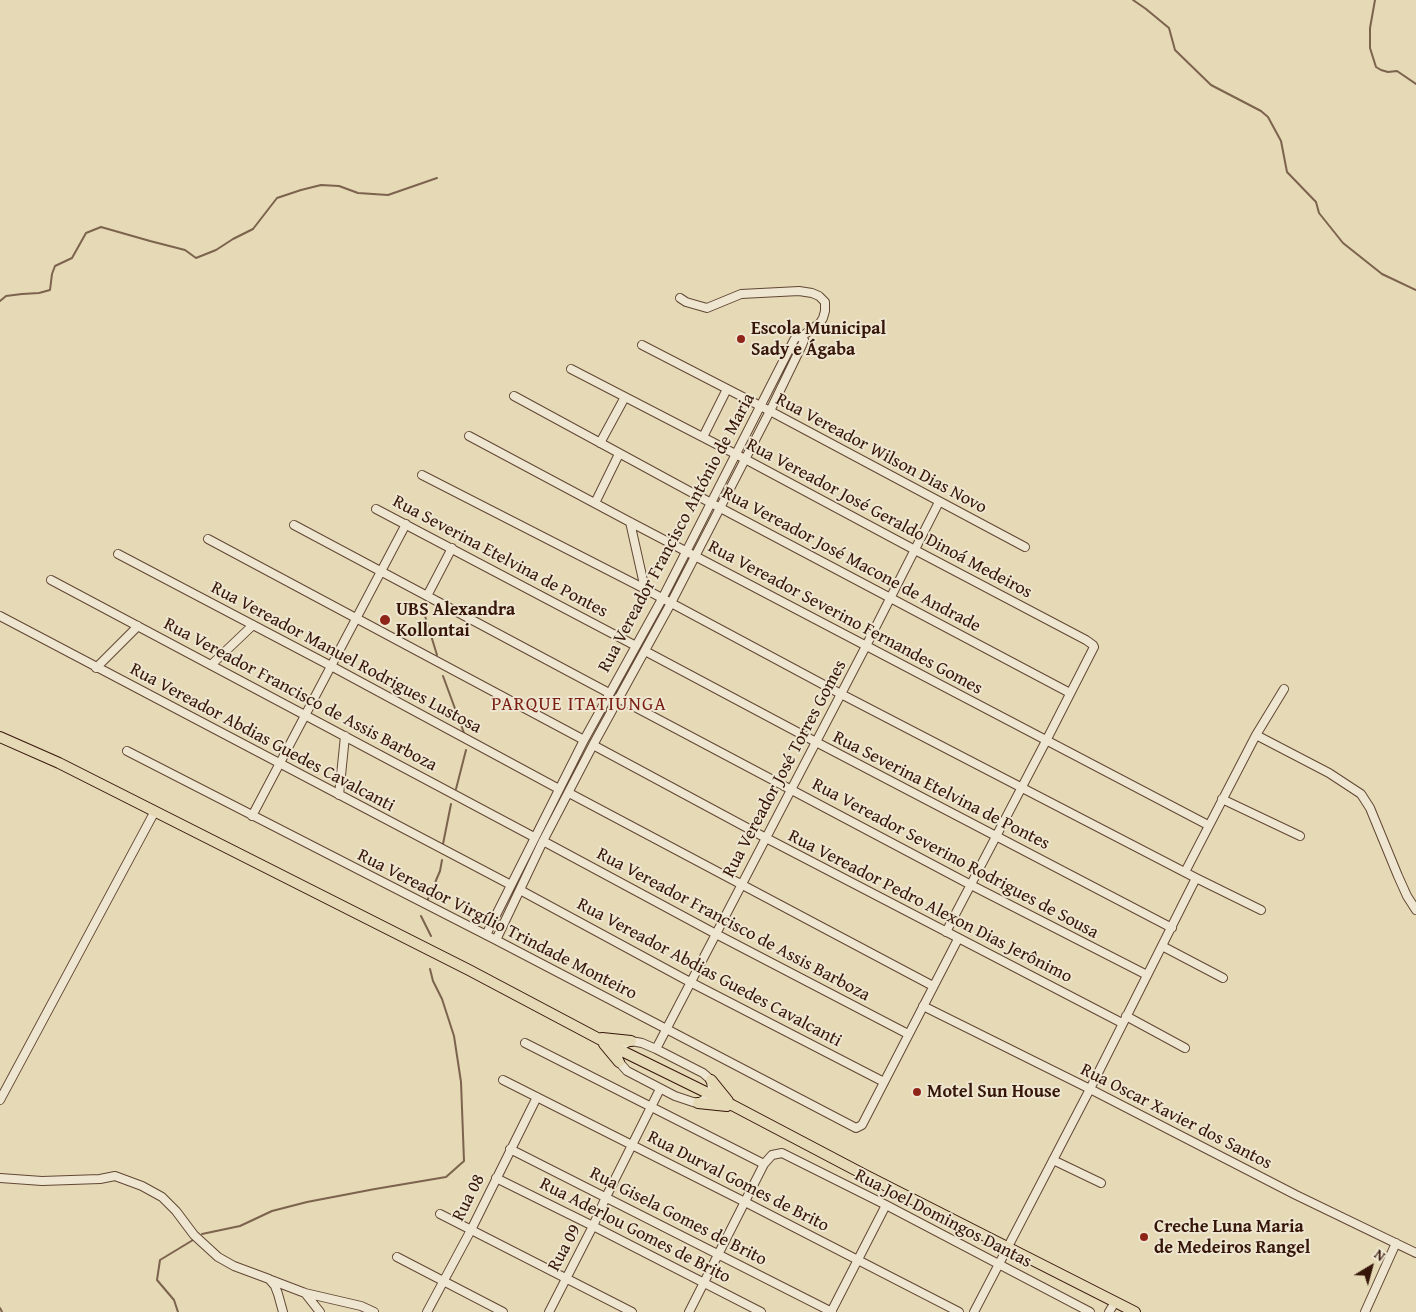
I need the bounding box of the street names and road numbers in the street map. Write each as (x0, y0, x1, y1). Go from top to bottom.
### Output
street label: Rua Vereador Wilson Dias Novo (772, 389, 990, 519)
street label: Rua Vereador Francisco António de Maria (594, 390, 760, 676)
street label: Rua Vereador José Geraldo Dinoá Medeiros (742, 434, 1036, 604)
street label: Rua Vereador José Macone de Andrade (718, 482, 984, 638)
street label: Rua Severina Etelvina de Pontes (389, 491, 611, 623)
street label: Rua Vereador Severino Fernandes Gomes (704, 536, 986, 700)
street label: Rua Vereador Manuel Rodrigues Lustosa (207, 577, 485, 739)
street label: Rua Vereador Francisco de Assis Barboza (160, 614, 440, 776)
street label: Rua Vereador José Torres Gomes (718, 657, 852, 881)
street label: Rua Vereador Abdias Guedes Cavalcanti (126, 659, 398, 817)
street label: Rua Severina Etelvina de Pontes (829, 727, 1053, 855)
street label: Rua Vereador Severino Rodrigues de Sousa (808, 774, 1102, 944)
street label: Rua Vereador Pedro Alexon Dias Jerônimo (784, 826, 1076, 988)
street label: Rua Vereador Francisco de Assis Barboza (593, 844, 873, 1006)
street label: Rua Vereador Virgílio Trindade Monteiro (354, 845, 640, 1005)
street label: Rua Vereador Abdias Guedes Cavalcanti (573, 894, 845, 1052)
street label: Rua Oscar Xavier dos Santos (1077, 1059, 1275, 1175)
street label: Rua Durval Gomes de Brito (644, 1127, 832, 1237)
street label: Rua Gisela Gomes de Brito (586, 1163, 770, 1271)
street label: Rua Joel Domingos Dantas (851, 1165, 1035, 1273)
street label: Rua 08 (448, 1171, 490, 1225)
street label: Rua Aderlou Gomes de Brito (536, 1173, 734, 1289)
street label: Rua 09 (544, 1221, 586, 1275)

